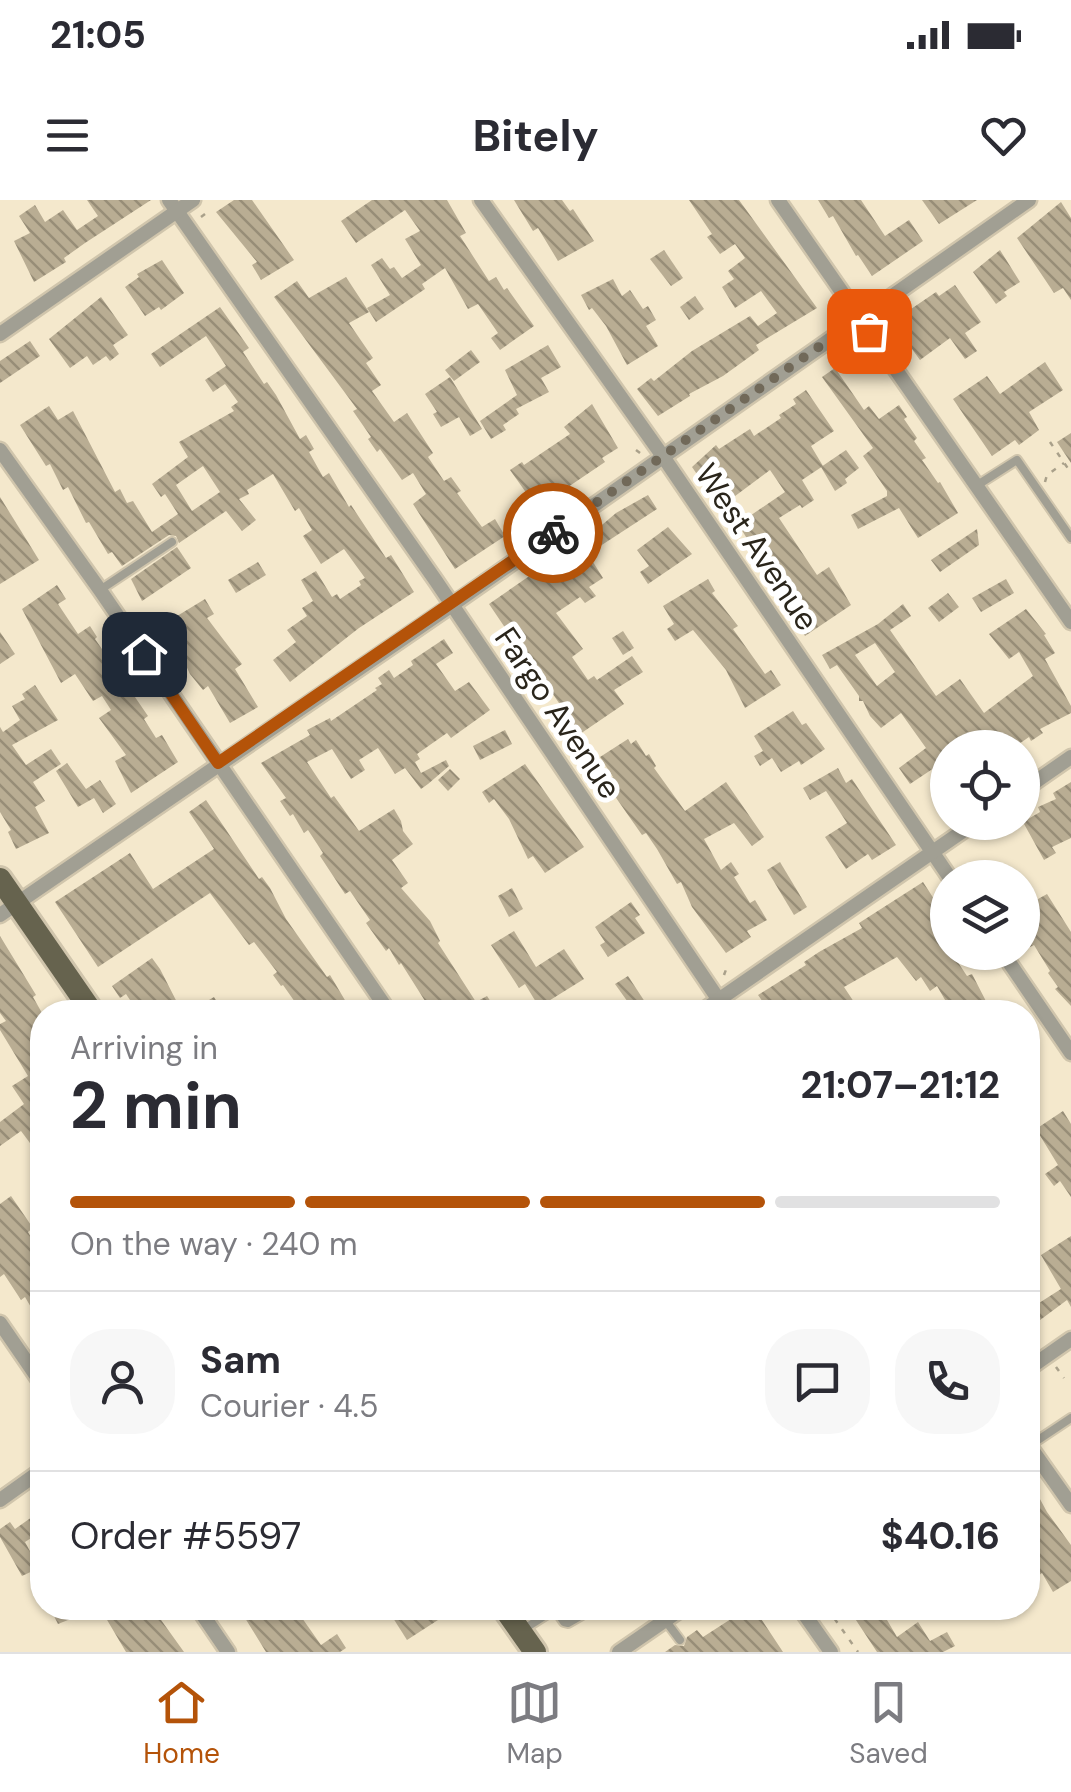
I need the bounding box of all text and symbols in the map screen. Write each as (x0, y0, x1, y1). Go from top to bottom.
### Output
text: 21:05 (50, 10, 146, 60)
text: Bitely (472, 106, 599, 165)
icon: menu (40, 108, 95, 163)
icon: heart (976, 108, 1031, 163)
pin (827, 289, 912, 374)
icon: bag (842, 304, 897, 359)
street label: West Avenue (686, 455, 828, 639)
courier (503, 483, 603, 583)
icon: bike (526, 506, 581, 561)
pin (102, 612, 187, 697)
street label: Fargo Avenue (485, 619, 631, 807)
icon: home (117, 627, 172, 682)
map controls (930, 730, 1040, 970)
button: locate (930, 730, 1040, 840)
button: layers (930, 860, 1040, 970)
text: Arriving in (70, 1027, 218, 1069)
text: 21:07–21:12 (801, 1060, 1000, 1110)
text: 2 min (70, 1064, 242, 1148)
text: On the way · 240 m (70, 1223, 357, 1265)
button: person (70, 1329, 175, 1434)
button: chat (765, 1329, 870, 1434)
button: phone (895, 1329, 1000, 1434)
text: Sam (200, 1335, 281, 1385)
text: Courier · 4.5 (200, 1385, 378, 1427)
text: Order #5597 (70, 1511, 301, 1561)
text: $40.16 (881, 1511, 1000, 1561)
tab: Home (143, 1675, 220, 1772)
tab: Map (506, 1675, 563, 1772)
tab: Saved (849, 1675, 928, 1772)

